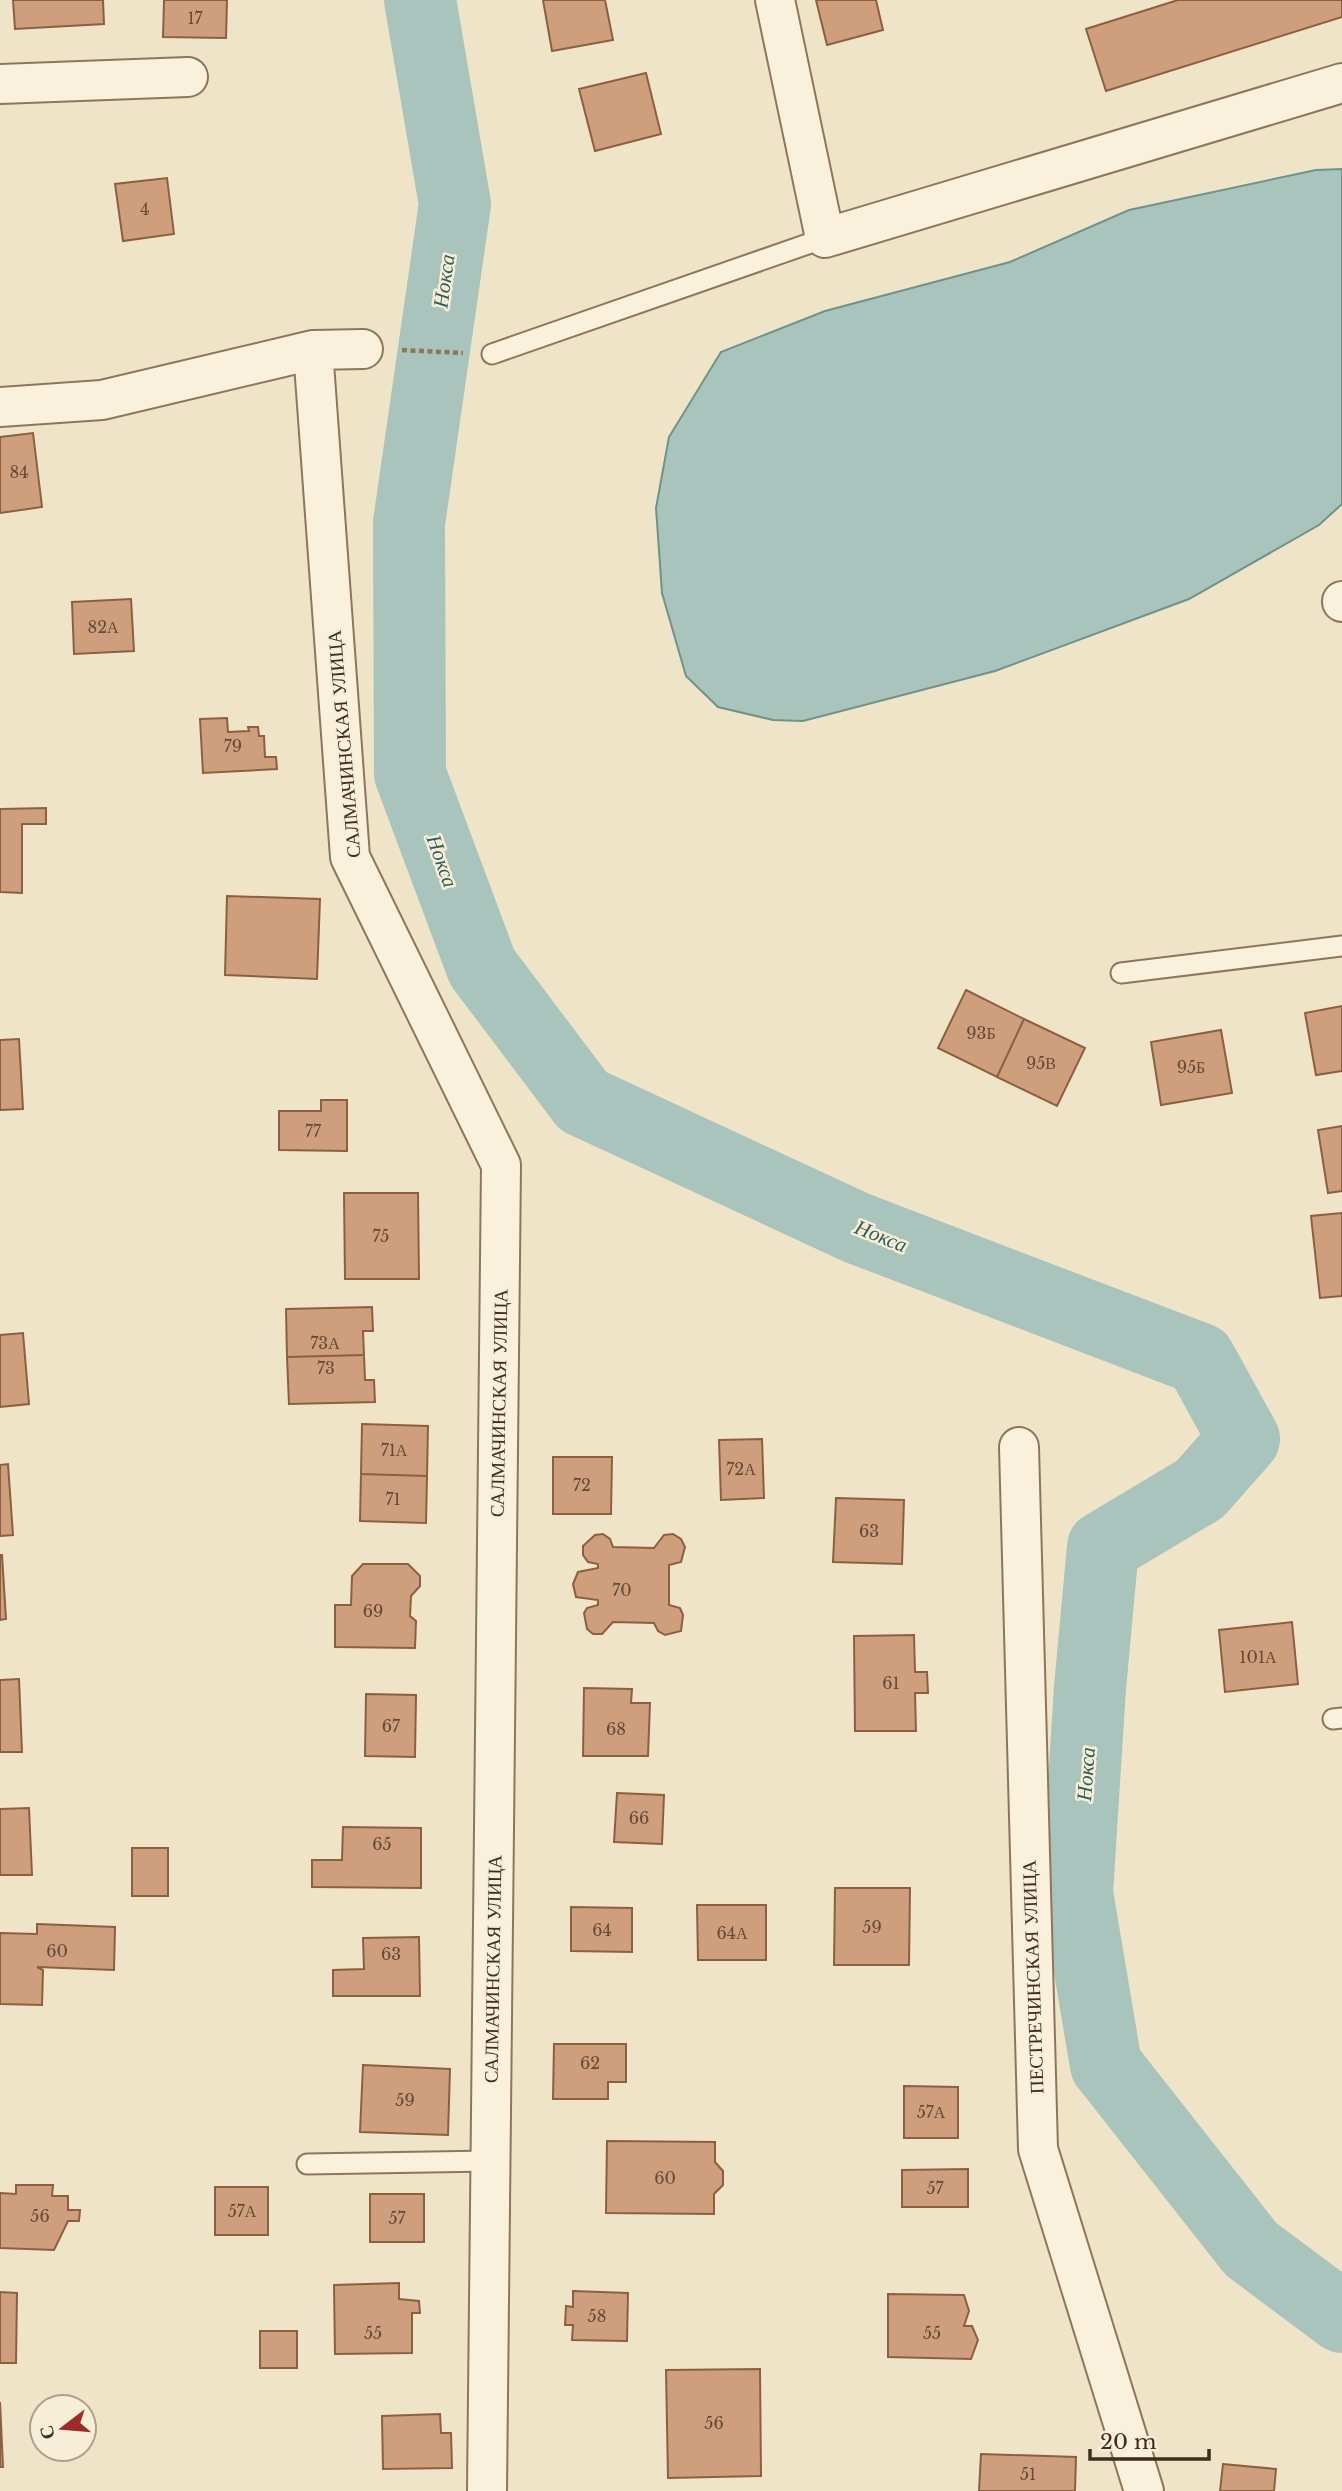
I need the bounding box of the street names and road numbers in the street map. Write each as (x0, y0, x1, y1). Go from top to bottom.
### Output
street label: САЛМАЧИНСКАЯ УЛИЦА (323, 629, 365, 859)
street label: САЛМАЧИНСКАЯ УЛИЦА (486, 1288, 512, 1517)
street label: САЛМАЧИНСКАЯ УЛИЦА (480, 1854, 506, 2083)
street label: ПЕСТРЕЧИНСКАЯ УЛИЦА (1017, 1859, 1049, 2094)

